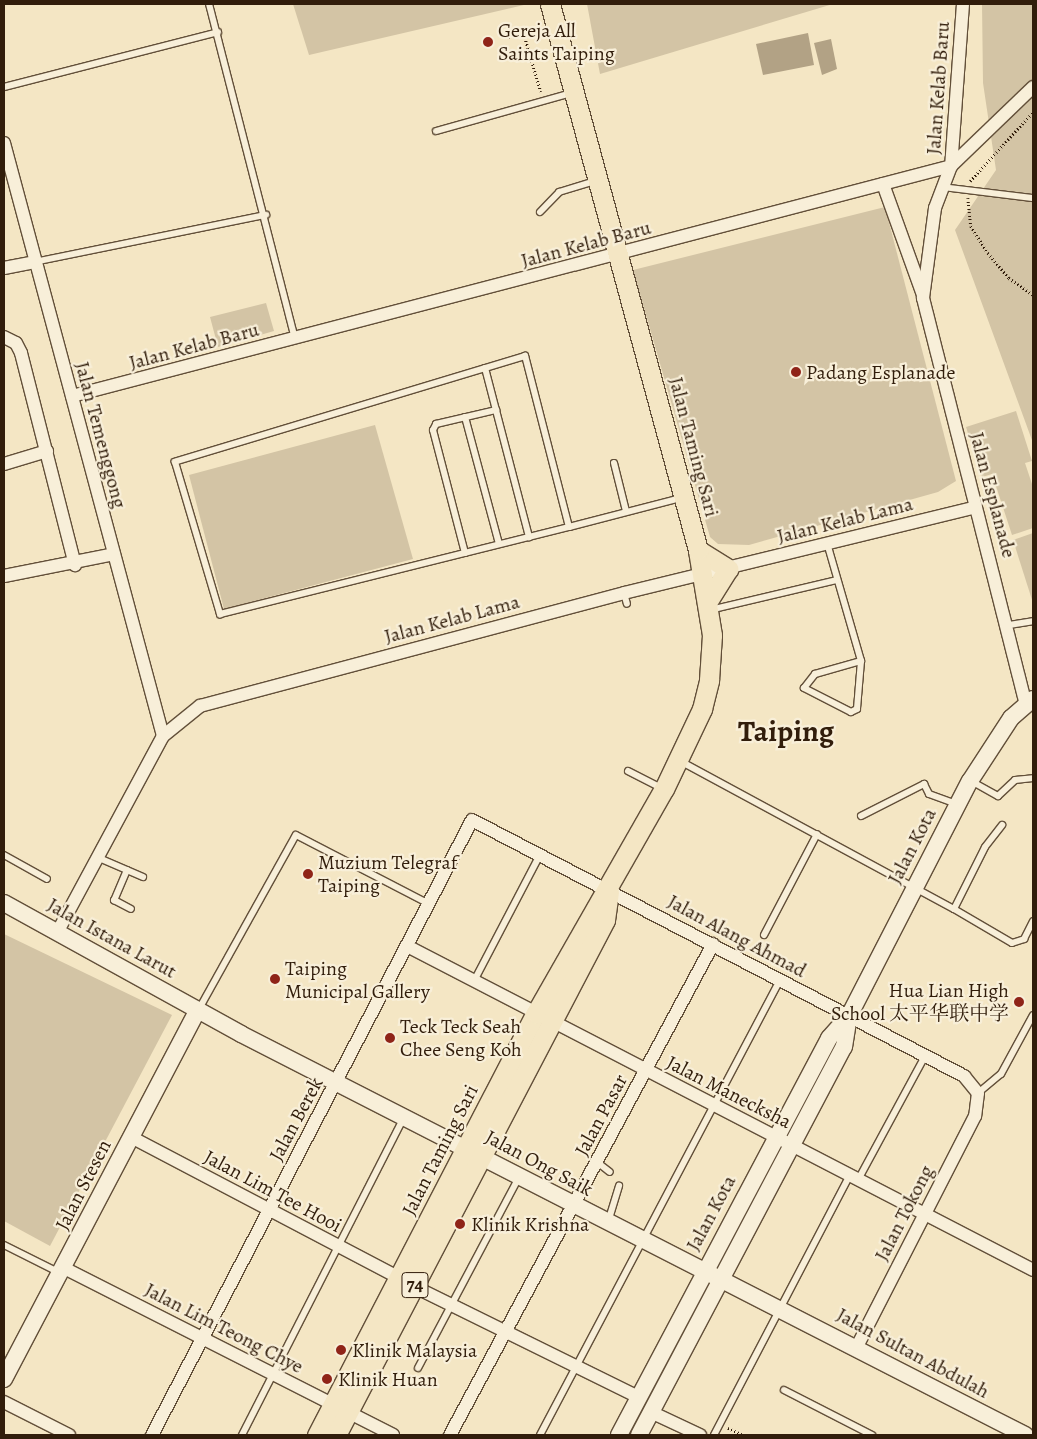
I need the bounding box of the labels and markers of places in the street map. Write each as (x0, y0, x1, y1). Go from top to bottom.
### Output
place label: Gereja All Saints Taiping (498, 19, 615, 66)
marker: Gereja All Saints Taiping (482, 36, 494, 48)
place label: Padang Esplanade (806, 360, 956, 384)
marker: Padang Esplanade (790, 366, 802, 378)
place label: Muzium Telegraf Taiping (318, 850, 457, 897)
marker: Muzium Telegraf Taiping (302, 868, 314, 880)
place label: Taiping Municipal Gallery (285, 956, 430, 1003)
marker: Taiping Municipal Gallery (269, 973, 281, 985)
place label: Hua Lian High School 太平华联中学 (831, 978, 1009, 1025)
marker: Hua Lian High School 太平华联中学 (1013, 996, 1025, 1008)
place label: Teck Teck Seah Chee Seng Koh (400, 1014, 522, 1061)
marker: Teck Teck Seah Chee Seng Koh (384, 1032, 396, 1044)
place label: Klinik Krishna (471, 1212, 589, 1236)
marker: Klinik Krishna (453, 1217, 467, 1231)
place label: Klinik Malaysia (352, 1338, 477, 1362)
marker: Klinik Malaysia (334, 1343, 348, 1357)
place label: Klinik Huan (338, 1367, 438, 1391)
marker: Klinik Huan (320, 1372, 334, 1386)

